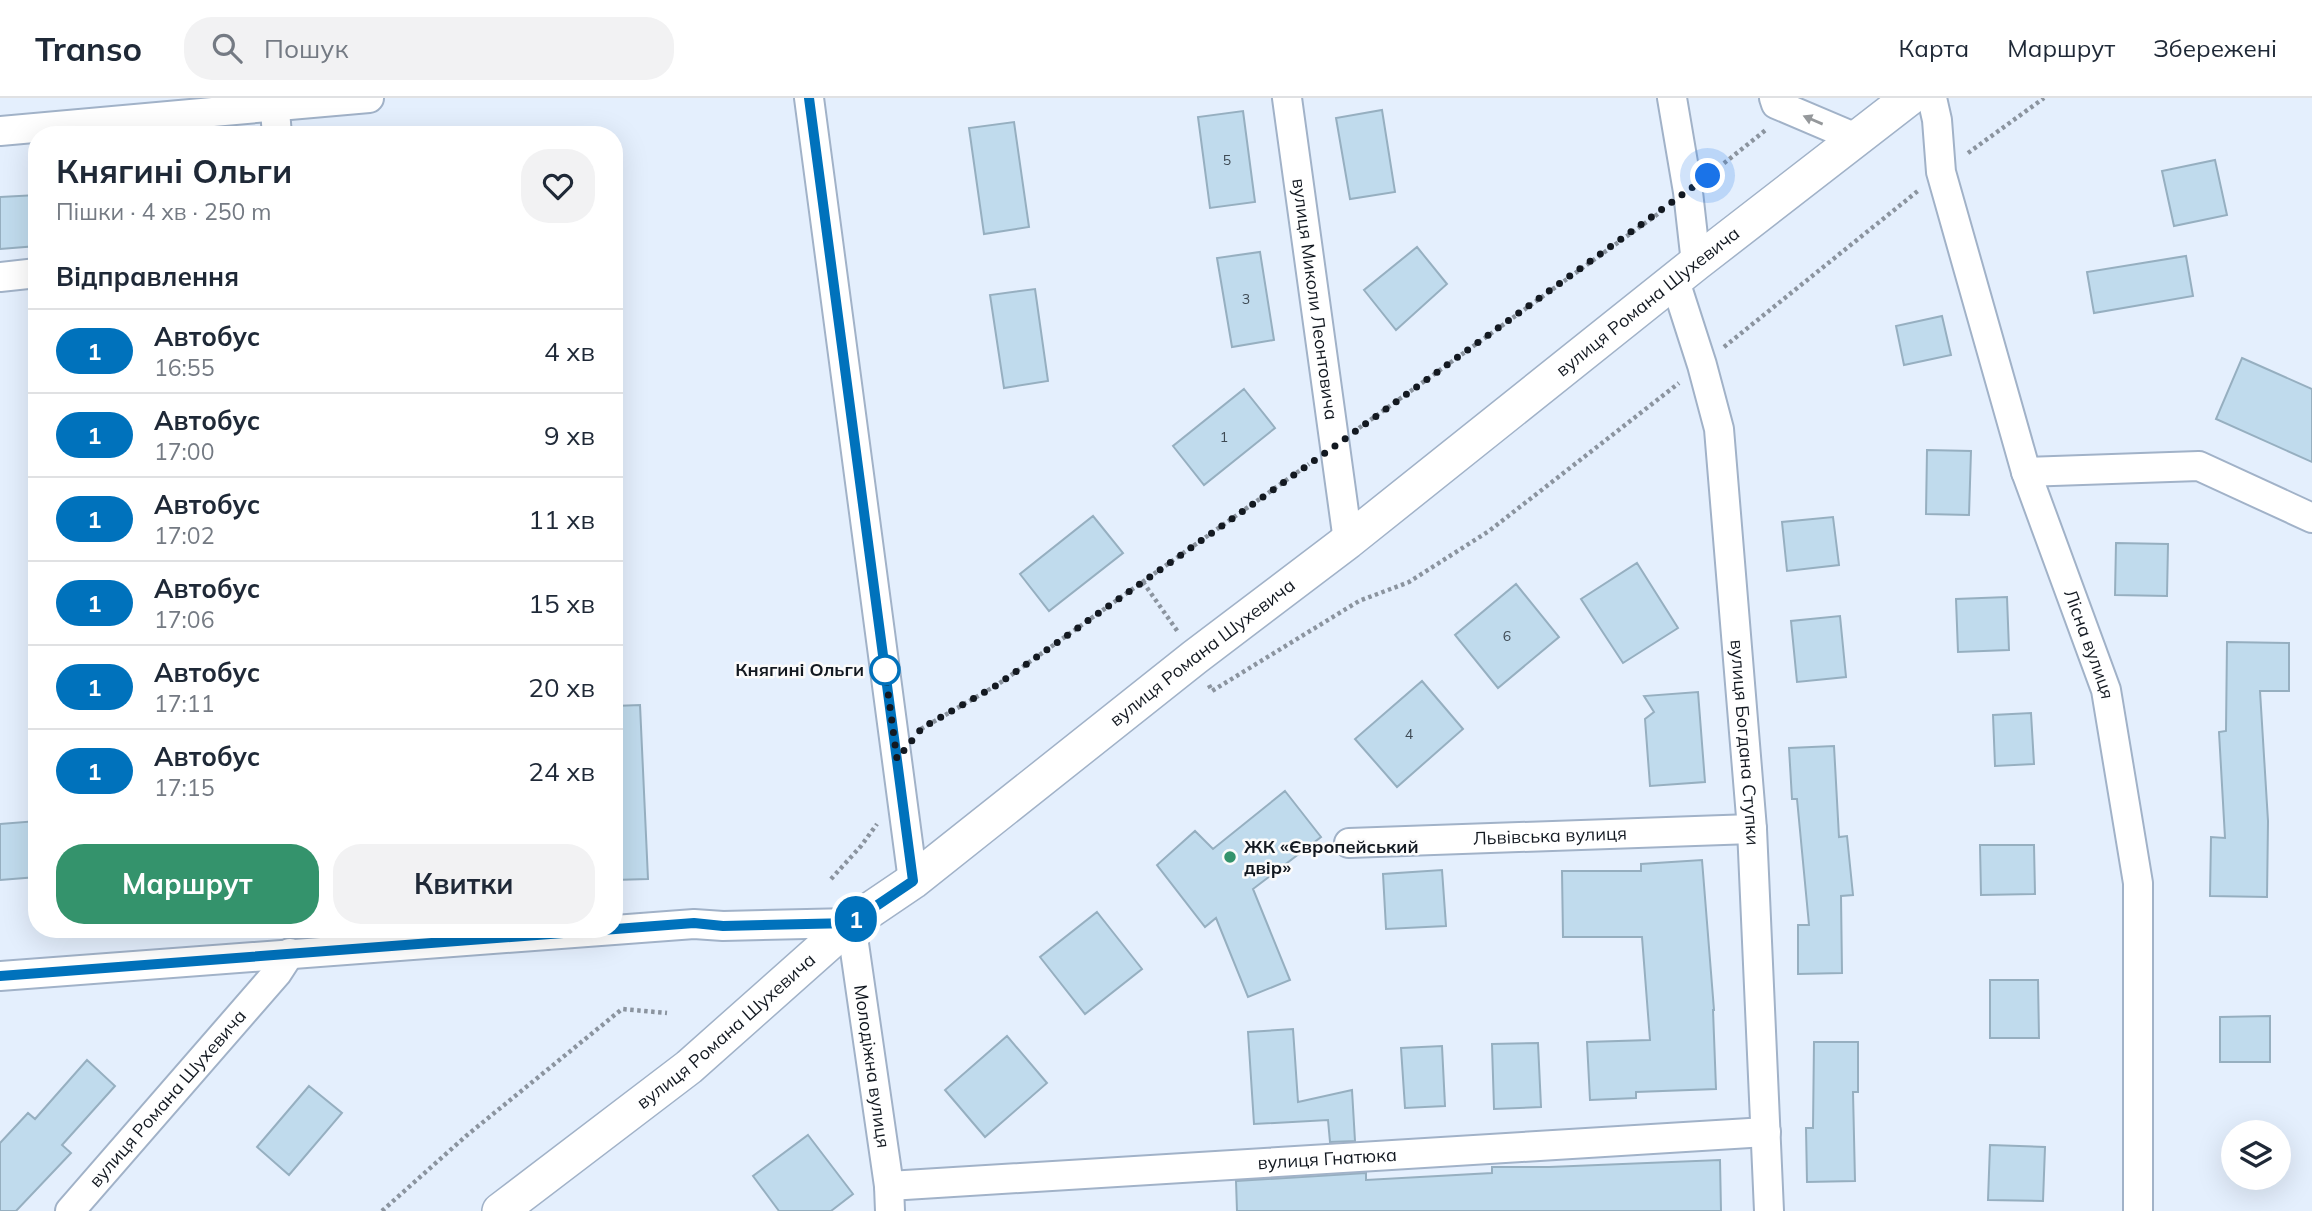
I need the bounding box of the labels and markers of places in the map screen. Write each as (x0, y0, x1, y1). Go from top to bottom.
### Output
marker: Княгині Ольги (870, 655, 900, 685)
place label: Княгині Ольги (735, 658, 864, 681)
place label: ЖК «Європейський двір» (1244, 835, 1418, 879)
marker: ЖК «Європейський двір» (1222, 849, 1238, 865)

